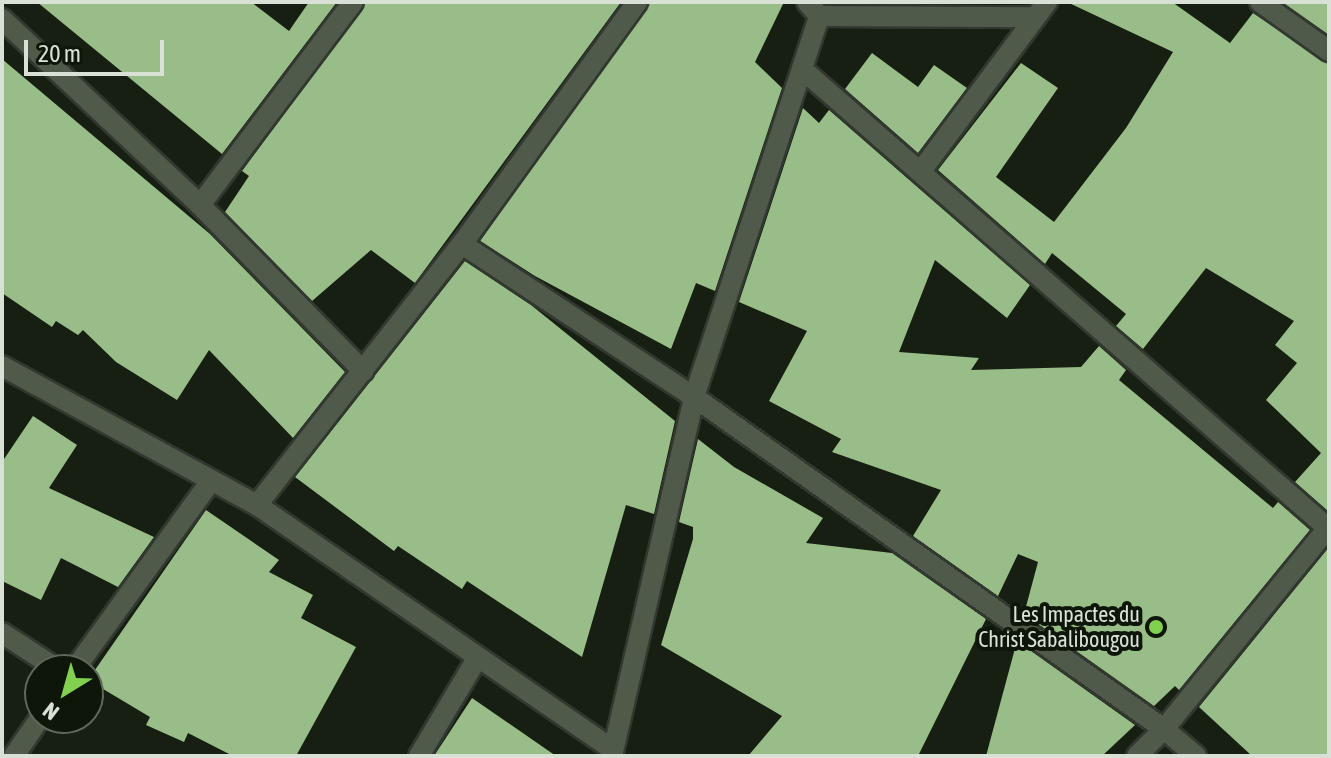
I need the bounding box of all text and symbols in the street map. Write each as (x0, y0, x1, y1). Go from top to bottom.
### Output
scale bar (28, 24, 168, 74)
text: 20 m (38, 40, 81, 67)
place label: Les Impactes du Christ Sabalibougou (978, 601, 1140, 652)
marker: Les Impactes du Christ Sabalibougou (1147, 618, 1165, 636)
north arrow (24, 654, 104, 734)
text: N (38, 697, 64, 726)

